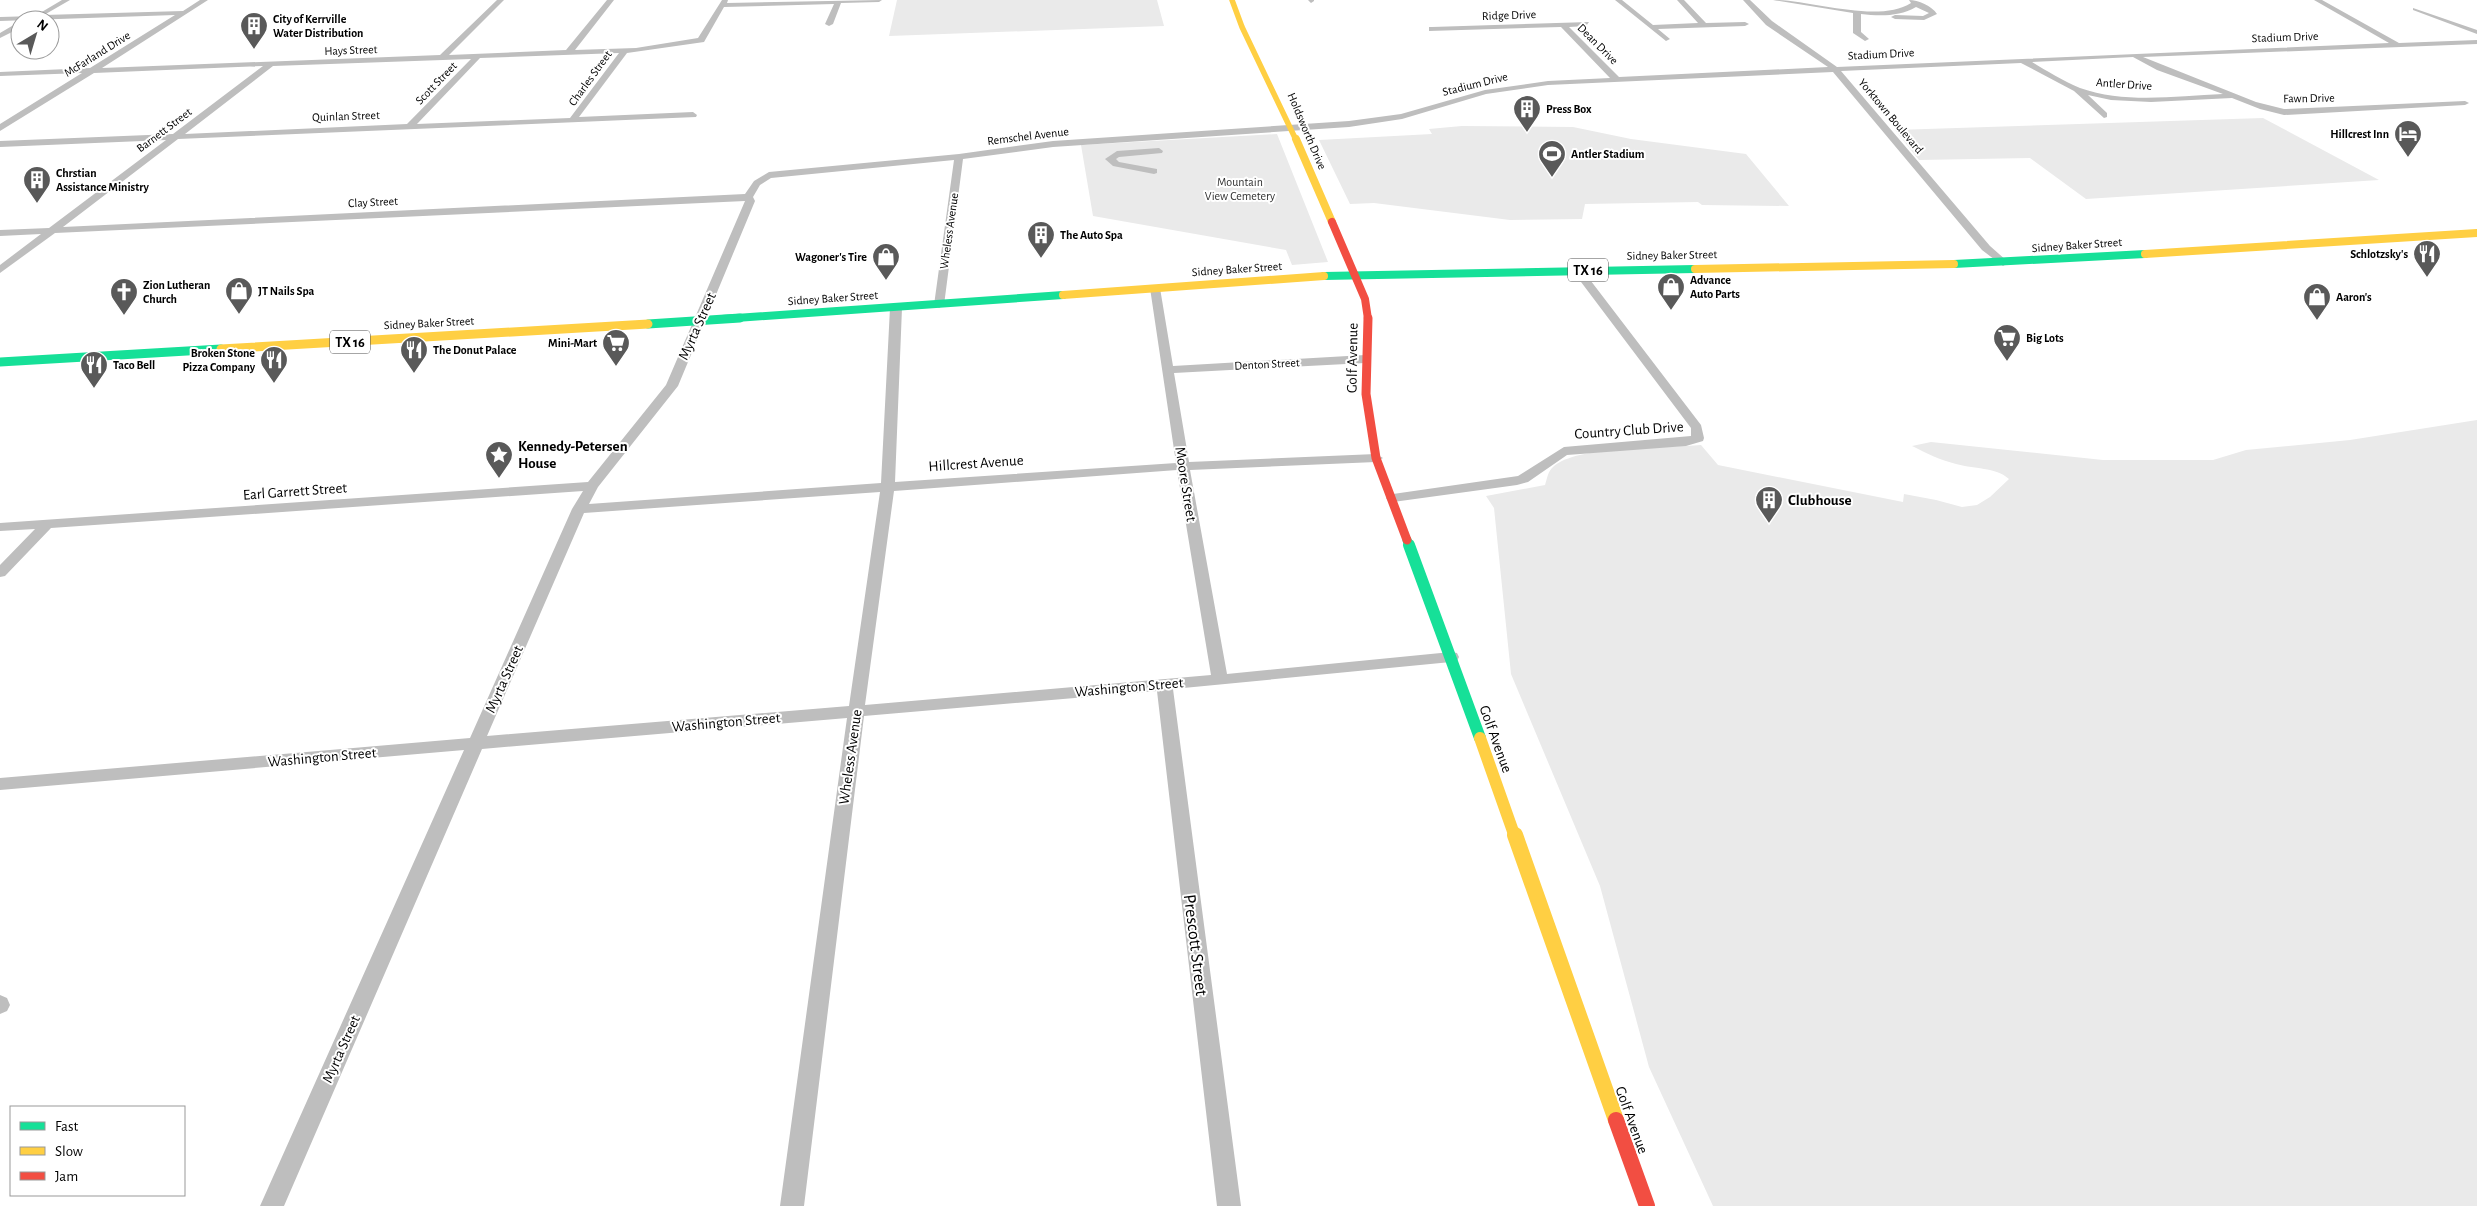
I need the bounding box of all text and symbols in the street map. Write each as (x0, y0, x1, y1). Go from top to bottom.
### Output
street label: Ridge Drive (1482, 8, 1536, 22)
north arrow (10, 10, 60, 60)
building icon: City of Kerrville Water Distribution (239, 11, 269, 50)
place label: City of Kerrville Water Distribution (273, 13, 363, 39)
text: N (34, 17, 51, 34)
street label: Dean Drive (1575, 21, 1621, 67)
street label: McFarland Drive (62, 29, 132, 79)
street label: Stadium Drive (2251, 30, 2319, 44)
street label: Hays Street (324, 43, 378, 58)
street label: Stadium Drive (1847, 46, 1915, 62)
street label: Charles Street (566, 48, 614, 108)
street label: Scott Street (413, 59, 459, 107)
street label: Stadium Drive (1441, 70, 1509, 98)
street label: Yorktown Boulevard (1856, 76, 1926, 156)
street label: Antler Drive (2096, 76, 2152, 92)
street label: Holdsworth Drive (1285, 91, 1329, 171)
street label: Fawn Drive (2283, 92, 2335, 104)
building icon: Press Box (1512, 94, 1542, 133)
place label: Press Box (1546, 103, 1592, 115)
street label: Barnett Street (134, 105, 194, 154)
street label: Quinlan Street (312, 109, 380, 124)
hotel icon: Hillcrest Inn (2393, 119, 2423, 158)
street label: Remschel Avenue (987, 125, 1069, 147)
place label: Hillcrest Inn (2330, 128, 2389, 140)
sports icon: Antler Stadium (1537, 139, 1567, 178)
place label: Antler Stadium (1571, 148, 1645, 160)
building icon: Chrstian Assistance Ministry (22, 165, 52, 204)
place label: Chrstian Assistance Ministry (56, 167, 149, 194)
park label: Mountain View Cemetery (1205, 176, 1275, 203)
street label: Wheless Avenue (938, 192, 960, 270)
street label: Clay Street (348, 195, 398, 210)
building icon: The Auto Spa (1026, 220, 1056, 259)
place label: The Auto Spa (1060, 229, 1123, 241)
street label: Sidney Baker Street (2031, 236, 2123, 255)
restaurant icon: Schlotzsky's (2412, 239, 2442, 278)
shop icon: Wagoner's Tire (871, 242, 901, 281)
street label: Sidney Baker Street (1627, 248, 1718, 263)
place label: Schlotzsky's (2350, 248, 2408, 261)
place label: Wagoner's Tire (795, 251, 867, 263)
road number: TX 16 (1568, 258, 1608, 282)
street label: Sidney Baker Street (1191, 260, 1283, 279)
shop icon: Advance Auto Parts (1656, 272, 1686, 311)
place label: Advance Auto Parts (1690, 274, 1740, 300)
shop icon: JT Nails Spa (224, 276, 254, 315)
church icon: Zion Lutheran Church (109, 277, 139, 316)
place label: Zion Lutheran Church (143, 279, 210, 305)
shop icon: Aaron's (2302, 282, 2332, 321)
place label: JT Nails Spa (258, 285, 315, 297)
street label: Sidney Baker Street (787, 289, 879, 308)
street label: Myrta Street (676, 290, 719, 362)
place label: Aaron's (2336, 291, 2372, 303)
street label: Sidney Baker Street (383, 315, 475, 332)
street label: Golf Avenue (1344, 323, 1361, 393)
supermarket icon: Big Lots (1992, 323, 2022, 362)
supermarket icon: Mini-Mart (601, 328, 631, 367)
road number: TX 16 (330, 331, 370, 354)
place label: Big Lots (2026, 332, 2064, 344)
restaurant icon: The Donut Palace (399, 335, 429, 374)
place label: Mini-Mart (548, 337, 597, 349)
place label: The Donut Palace (433, 344, 517, 356)
restaurant icon: Broken Stone Pizza Company (259, 345, 289, 384)
place label: Broken Stone Pizza Company (182, 347, 256, 374)
restaurant icon: Taco Bell (79, 350, 109, 389)
street label: Denton Street (1234, 356, 1300, 372)
place label: Taco Bell (113, 359, 155, 371)
street label: Country Club Drive (1574, 419, 1684, 442)
place label: Kennedy-Petersen House (518, 439, 628, 471)
place icon: Kennedy-Petersen House (484, 440, 514, 479)
street label: Moore Street (1172, 446, 1199, 523)
street label: Hillcrest Avenue (928, 453, 1024, 474)
street label: Earl Garrett Street (242, 480, 348, 503)
building icon: Clubhouse (1754, 485, 1784, 524)
place label: Clubhouse (1788, 493, 1852, 508)
street label: Myrta Street (483, 643, 526, 715)
street label: Washington Street (1074, 675, 1184, 700)
street label: Golf Avenue (1476, 703, 1515, 775)
street label: Wheless Avenue (836, 708, 865, 806)
street label: Washington Street (671, 710, 781, 735)
street label: Washington Street (267, 745, 377, 770)
street label: Prescott Street (1180, 893, 1210, 997)
street label: Myrta Street (320, 1013, 363, 1085)
street label: Golf Avenue (1612, 1084, 1651, 1156)
legend (10, 1106, 185, 1196)
text: Fast (55, 1119, 79, 1134)
text: Slow (55, 1144, 83, 1159)
text: Jam (55, 1169, 78, 1184)

